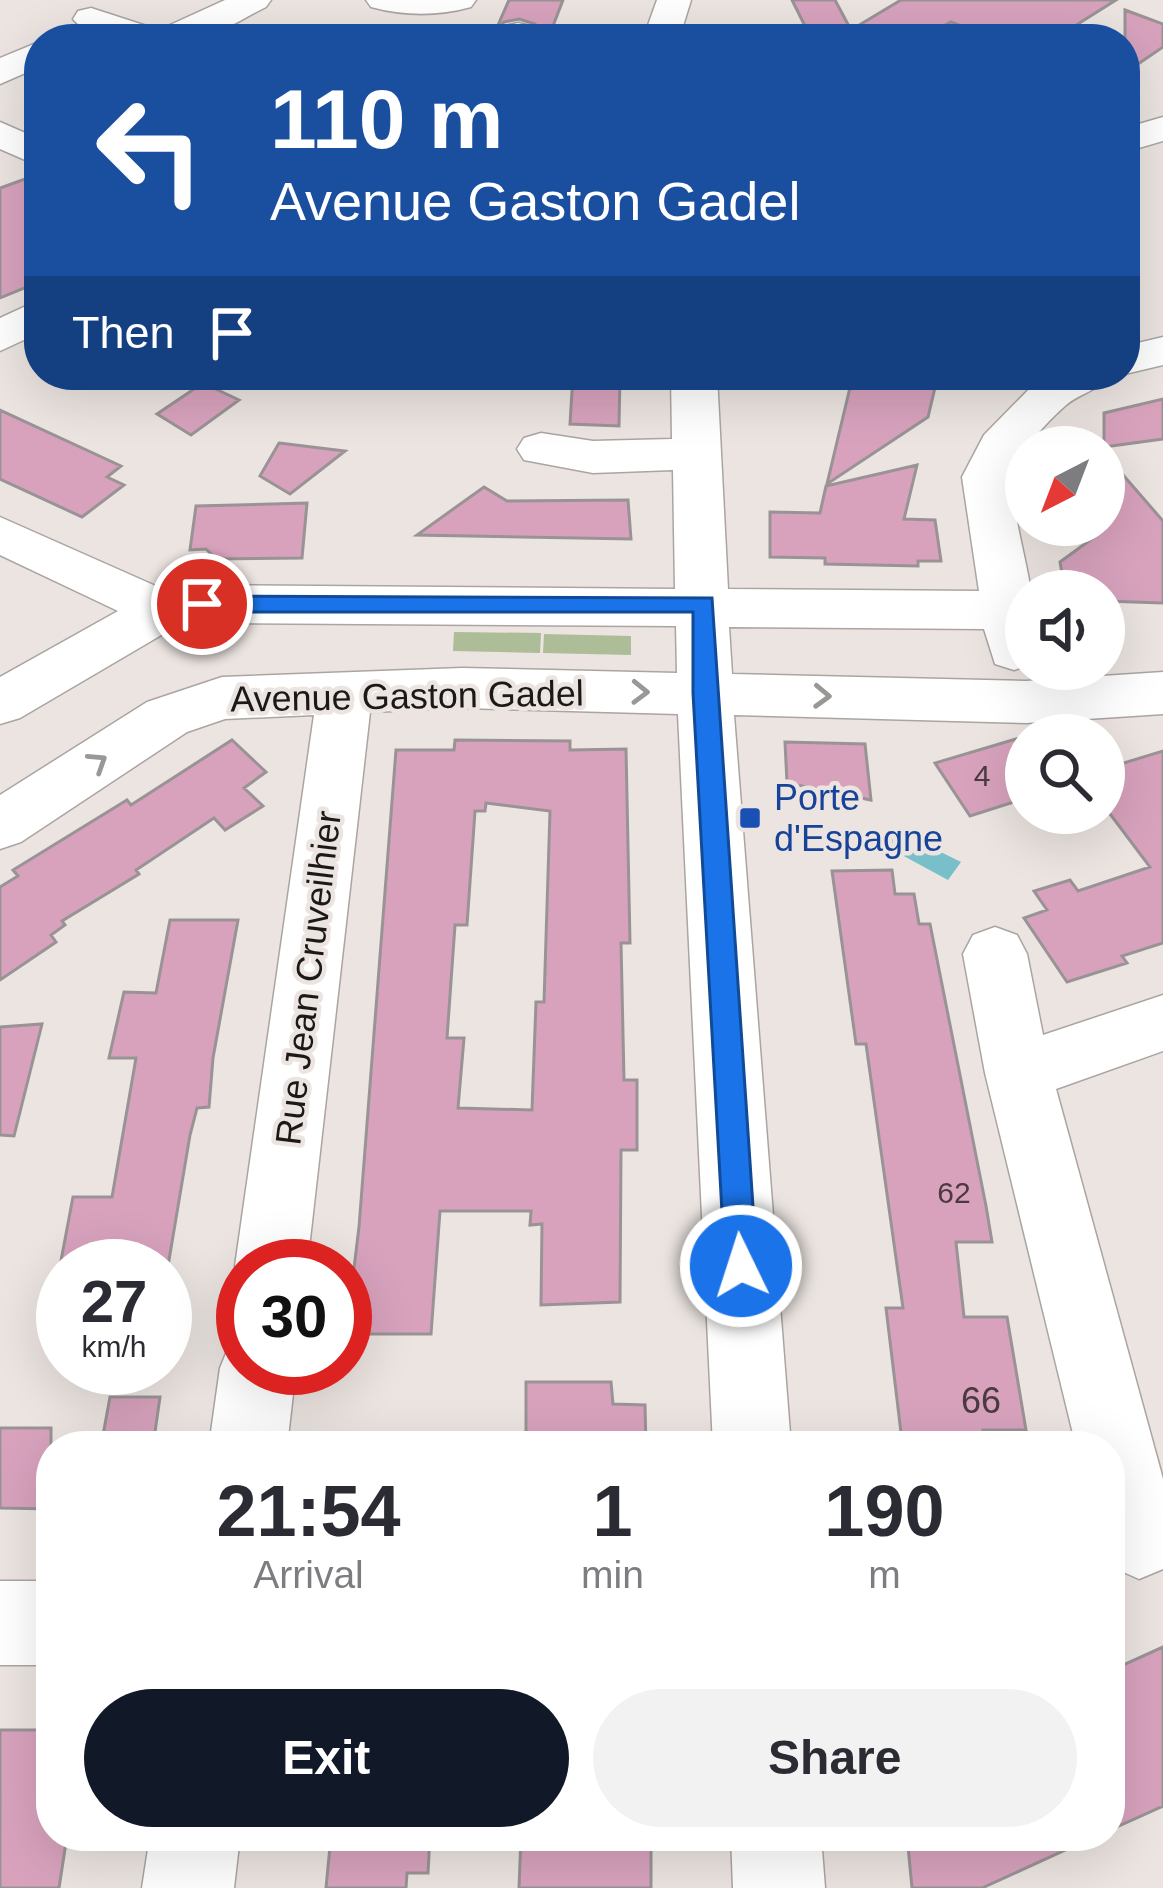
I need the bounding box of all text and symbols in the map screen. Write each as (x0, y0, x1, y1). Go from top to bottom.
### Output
icon: left (72, 72, 228, 228)
text: 110 m (270, 72, 504, 166)
text: Avenue Gaston Gadel (270, 171, 800, 231)
icon: arrive (199, 300, 265, 366)
text: Then (72, 307, 175, 358)
north arrow (1005, 426, 1125, 546)
map controls (1005, 426, 1125, 834)
pin (151, 553, 253, 655)
button: sound (1005, 570, 1125, 690)
icon: arrive (169, 571, 235, 637)
street label: Avenue Gaston Gadel (230, 672, 584, 720)
one-way arrow (631, 678, 650, 704)
one-way arrow (813, 683, 832, 709)
button: search (1005, 714, 1125, 834)
one-way arrow (85, 754, 107, 776)
house number: 4 (974, 759, 990, 792)
place label: Porte d'Espagne (774, 777, 943, 859)
marker: Porte d'Espagne (737, 805, 763, 831)
street label: Rue Jean Cruveilhier (267, 809, 349, 1147)
house number: 62 (937, 1176, 971, 1209)
position arrow (678, 1203, 804, 1329)
speed limit sign: 30 (216, 1239, 372, 1395)
text: 27 (81, 1268, 147, 1335)
text: km/h (81, 1330, 147, 1363)
house number: 66 (961, 1380, 1001, 1421)
text: 21:54 (216, 1471, 401, 1551)
text: 1 (592, 1471, 633, 1551)
text: 190 (824, 1471, 945, 1551)
text: Arrival (253, 1553, 364, 1596)
text: min (581, 1553, 644, 1596)
text: m (868, 1553, 901, 1596)
button: Exit (84, 1689, 569, 1827)
button: Share (593, 1689, 1077, 1827)

